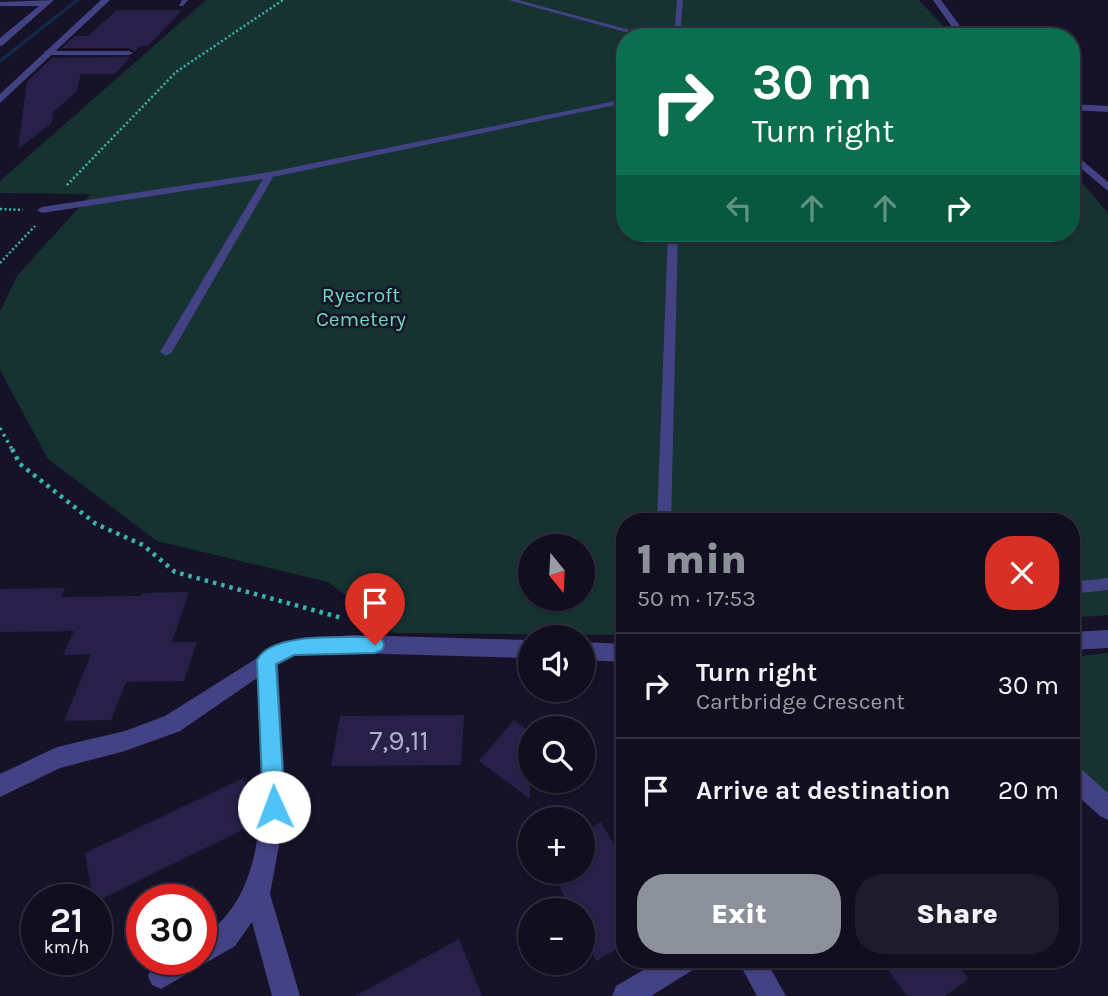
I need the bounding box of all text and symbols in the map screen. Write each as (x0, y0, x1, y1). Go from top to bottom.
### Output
text: 30 m (752, 54, 872, 111)
icon: right (637, 56, 728, 147)
text: Turn right (752, 113, 894, 150)
icon: left (720, 189, 758, 227)
icon: ahead (793, 189, 831, 227)
icon: ahead (866, 189, 904, 227)
icon: right (939, 189, 977, 227)
park label: Ryecroft Cemetery (316, 283, 406, 331)
north arrow (518, 534, 595, 611)
map controls (518, 534, 595, 975)
text: 1 min (637, 534, 747, 584)
button: close (985, 536, 1059, 610)
pin (345, 573, 405, 645)
icon: arrive (356, 584, 394, 622)
text: 50 m · 17:53 (637, 585, 756, 612)
button: sound (518, 625, 595, 702)
text: Turn right (696, 657, 817, 688)
icon: right (637, 667, 675, 705)
text: 30 m (998, 670, 1059, 701)
text: Cartbridge Crescent (696, 688, 905, 715)
button: search (518, 716, 595, 793)
house number: 7,9,11 (369, 724, 429, 757)
position arrow (237, 770, 311, 844)
icon: arrive (637, 772, 675, 810)
text: Arrive at destination (696, 775, 950, 806)
text: 20 m (998, 775, 1059, 806)
button: + (518, 807, 595, 884)
button: Exit (637, 874, 841, 954)
button: Share (855, 874, 1059, 954)
speed limit sign: 30 (126, 884, 217, 975)
button: − (518, 898, 595, 975)
text: 21 (50, 900, 83, 941)
text: km/h (44, 936, 89, 958)

